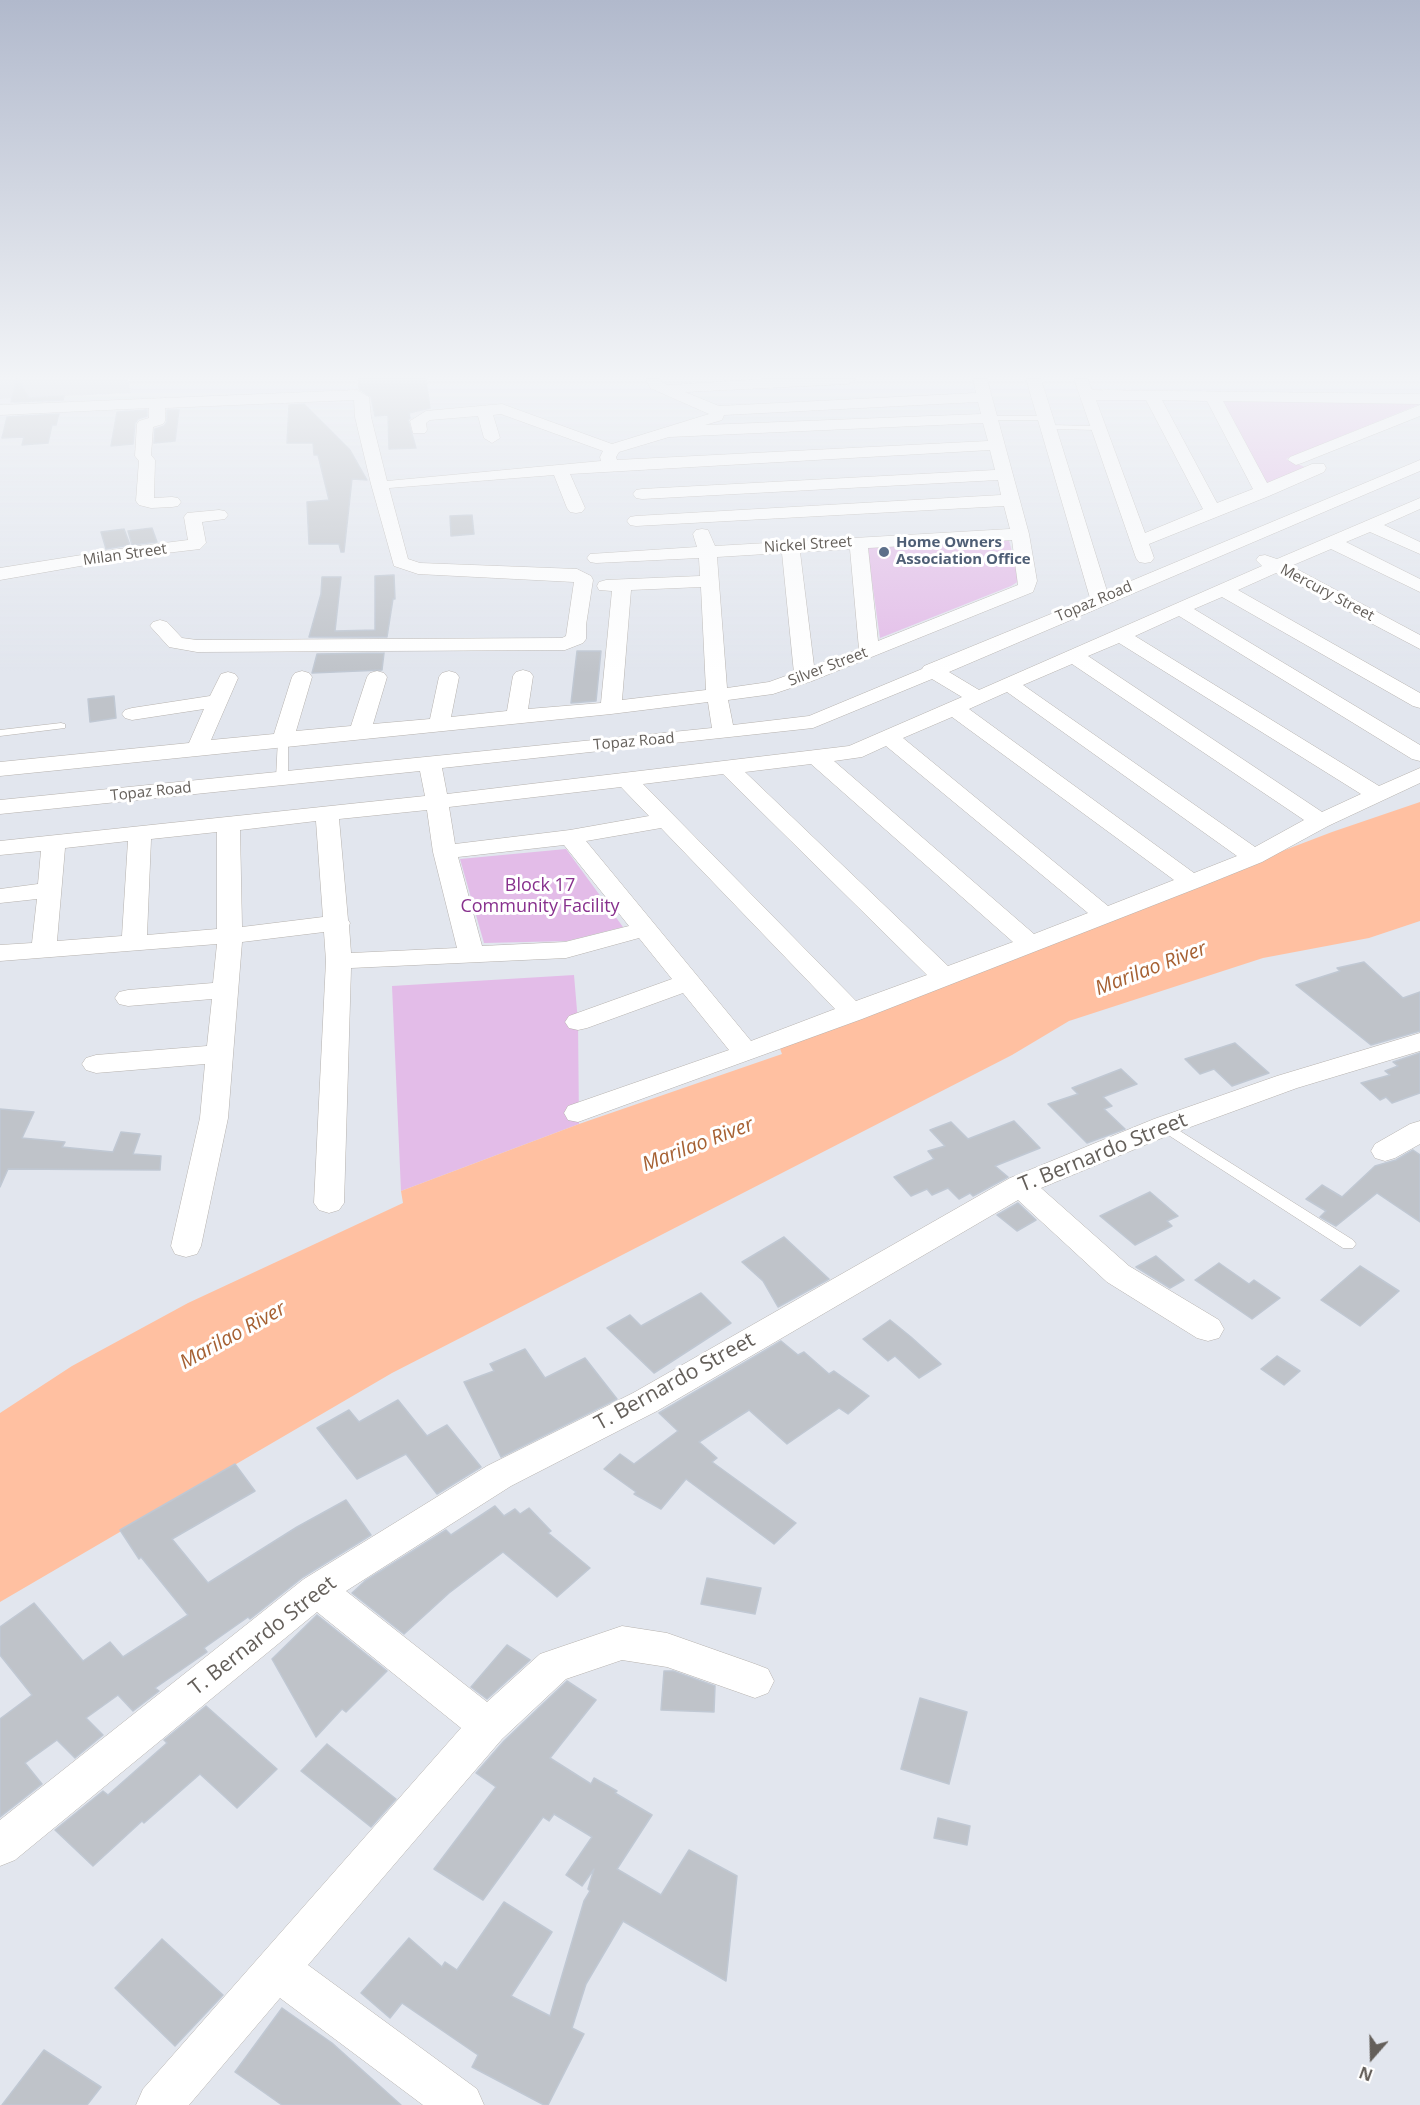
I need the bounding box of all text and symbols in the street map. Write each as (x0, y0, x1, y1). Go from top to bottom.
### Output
street label: Nickel Street (763, 533, 853, 557)
place label: Home Owners Association Office (896, 534, 1031, 569)
street label: Milan Street (82, 540, 168, 570)
marker: Home Owners Association Office (877, 545, 891, 559)
street label: Mercury Street (1277, 561, 1377, 625)
street label: Topaz Road (1053, 578, 1135, 626)
street label: Silver Street (786, 644, 870, 690)
street label: Topaz Road (593, 729, 675, 755)
street label: Topaz Road (110, 779, 192, 805)
park label: Block 17 Community Facility (460, 875, 620, 918)
water label: Marilao River (1092, 937, 1210, 1001)
street label: T. Bernardo Street (1015, 1108, 1191, 1198)
water label: Marilao River (639, 1113, 757, 1177)
water label: Marilao River (176, 1297, 290, 1375)
street label: T. Bernardo Street (591, 1328, 759, 1436)
street label: T. Bernardo Street (185, 1571, 341, 1701)
north arrow (1342, 2027, 1402, 2087)
text: N (1356, 2061, 1376, 2086)

